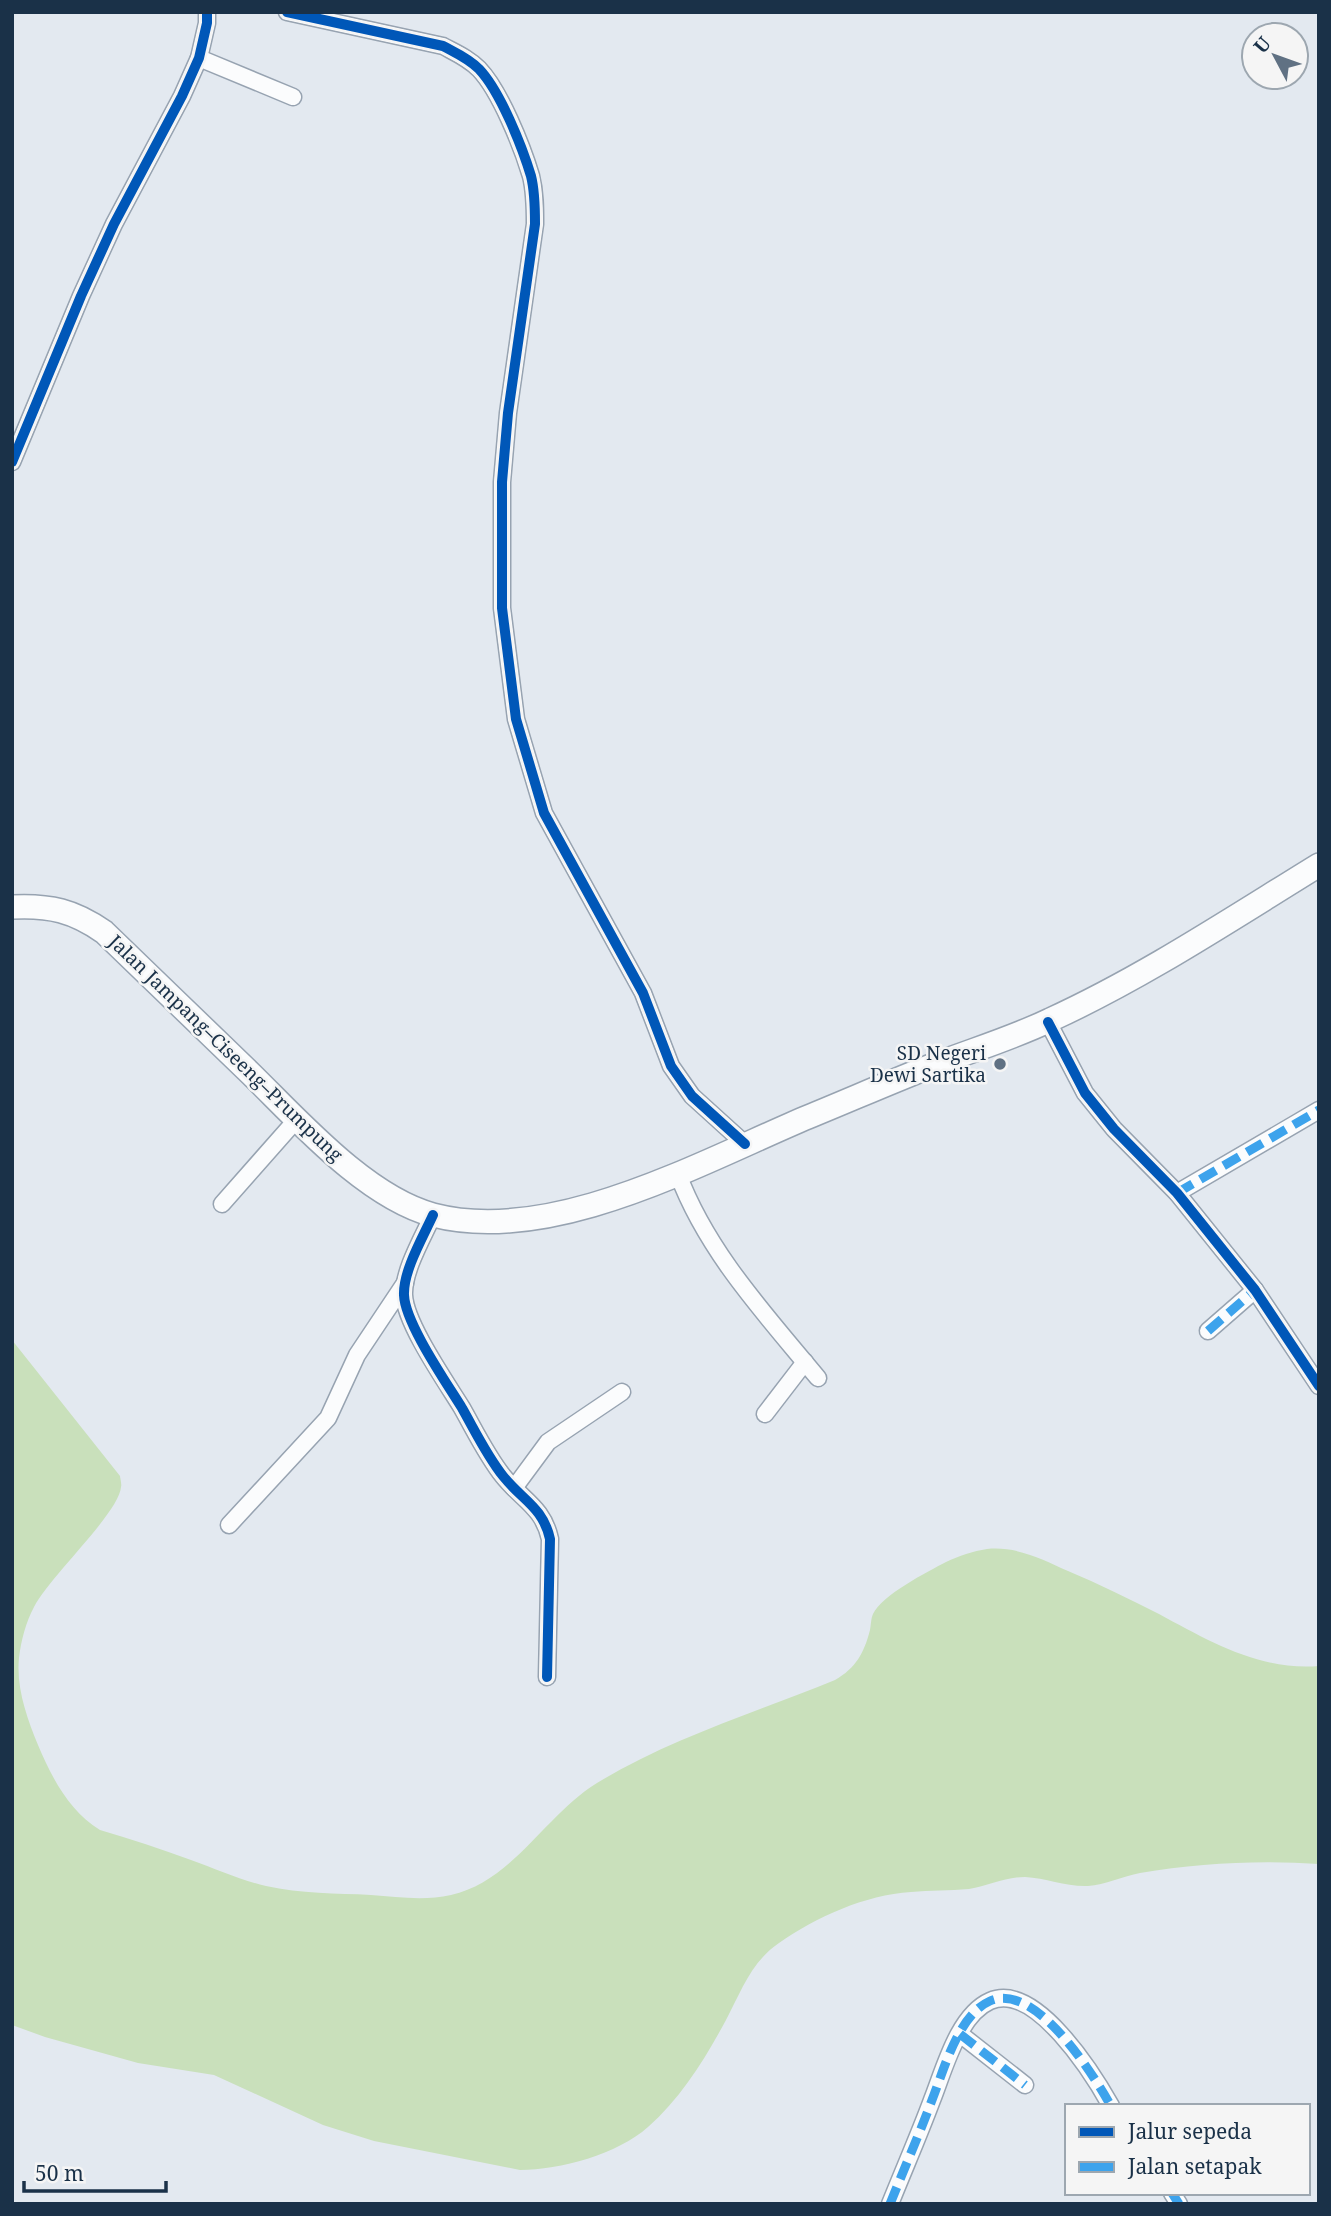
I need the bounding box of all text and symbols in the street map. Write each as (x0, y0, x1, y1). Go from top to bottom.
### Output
north arrow (1240, 21, 1310, 91)
text: U (1248, 31, 1277, 59)
street label: Jalan Jampang–Ciseeng–Prumpung (102, 928, 349, 1167)
place label: SD Negeri Dewi Sartika (870, 1040, 986, 1088)
marker: SD Negeri Dewi Sartika (992, 1056, 1008, 1072)
legend (1065, 2104, 1310, 2195)
text: Jalur sepeda (1127, 2117, 1252, 2145)
scale bar (24, 2150, 166, 2194)
text: Jalan setapak (1127, 2152, 1262, 2180)
text: 50 m (35, 2159, 84, 2187)

